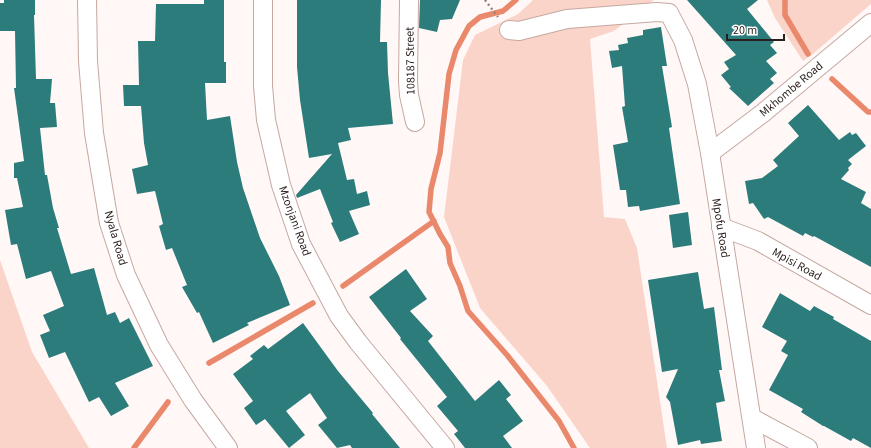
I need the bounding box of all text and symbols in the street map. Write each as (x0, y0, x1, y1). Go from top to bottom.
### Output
scale bar (727, 16, 784, 42)
text: 20 m (733, 22, 757, 39)
street label: 108187 Street (401, 27, 420, 95)
street label: Mkhombe Road (756, 58, 827, 121)
street label: Mzonjani Road (274, 184, 315, 259)
street label: Mpofu Road (707, 197, 734, 259)
street label: Nyala Road (100, 209, 131, 268)
street label: Mpisi Road (769, 244, 825, 285)

